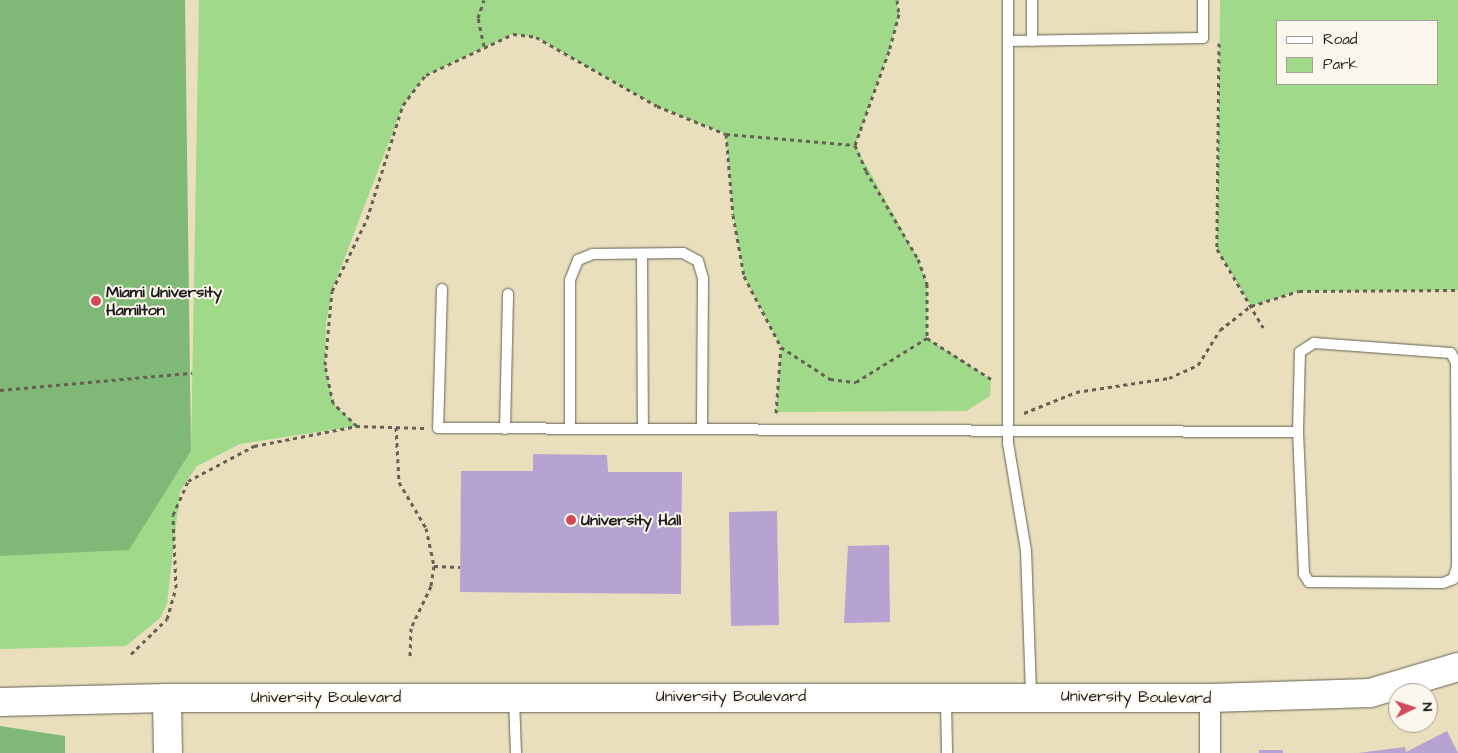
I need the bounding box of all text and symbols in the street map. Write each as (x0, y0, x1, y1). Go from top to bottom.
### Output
legend (1276, 20, 1438, 85)
text: Road (1323, 29, 1357, 50)
text: Park (1323, 54, 1358, 75)
place label: Miami University Hamilton (106, 282, 222, 320)
marker: Miami University Hamilton (90, 295, 102, 307)
place label: University Hall (581, 510, 681, 530)
marker: University Hall (565, 514, 577, 526)
north arrow (1388, 683, 1438, 733)
street label: University Boulevard (656, 686, 806, 706)
street label: University Boulevard (1061, 686, 1211, 708)
street label: University Boulevard (251, 687, 401, 707)
text: N (1417, 702, 1437, 712)

